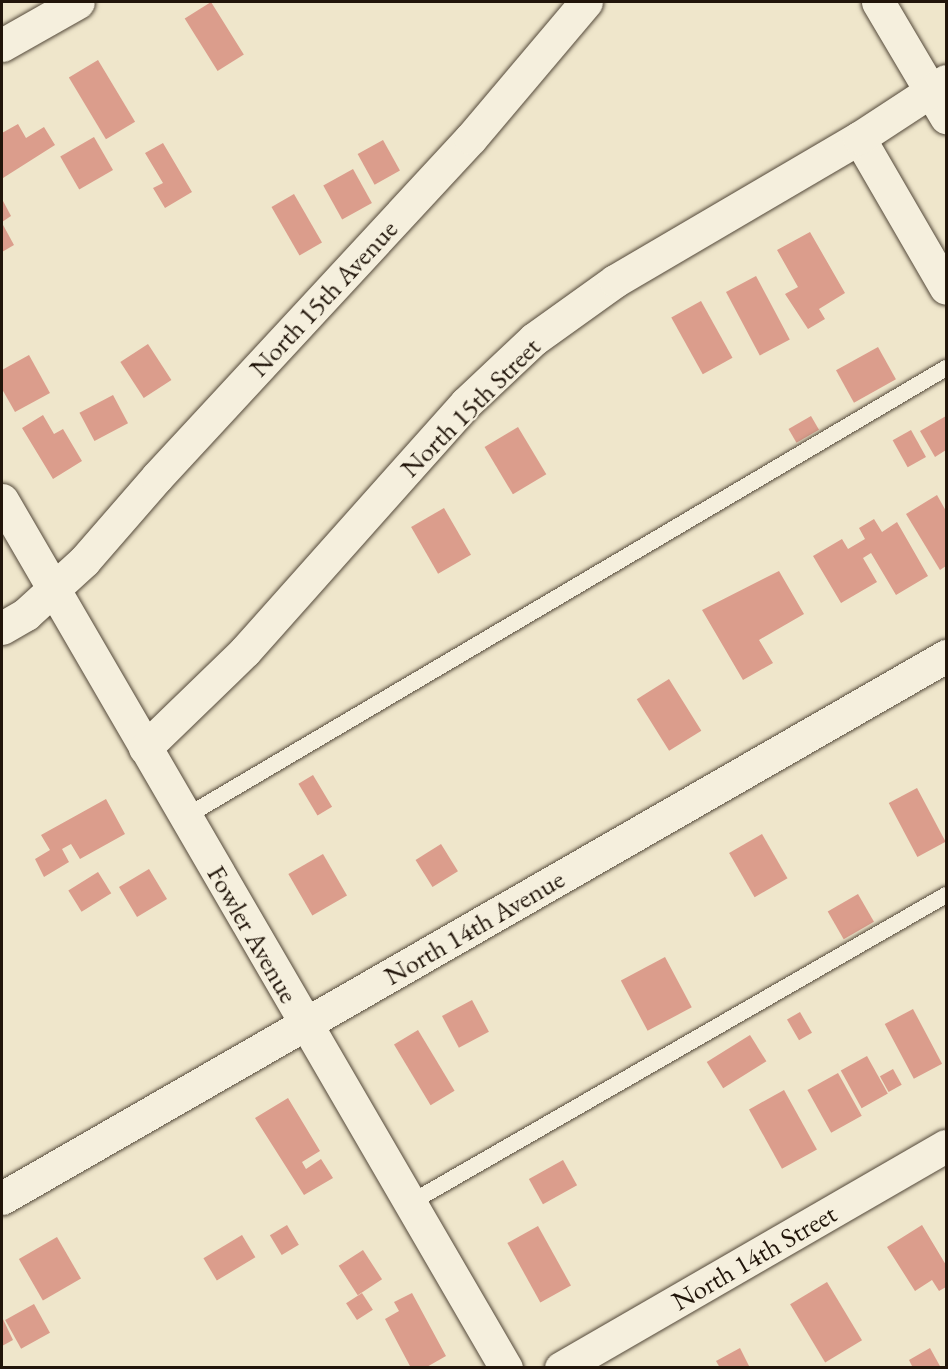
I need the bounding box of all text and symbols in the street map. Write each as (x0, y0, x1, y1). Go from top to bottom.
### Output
street label: North 15th Avenue (242, 213, 404, 383)
street label: North 15th Street (393, 330, 547, 484)
street label: Fowler Avenue (201, 859, 305, 1009)
street label: North 14th Avenue (378, 862, 570, 992)
street label: North 14th Street (666, 1197, 842, 1317)

